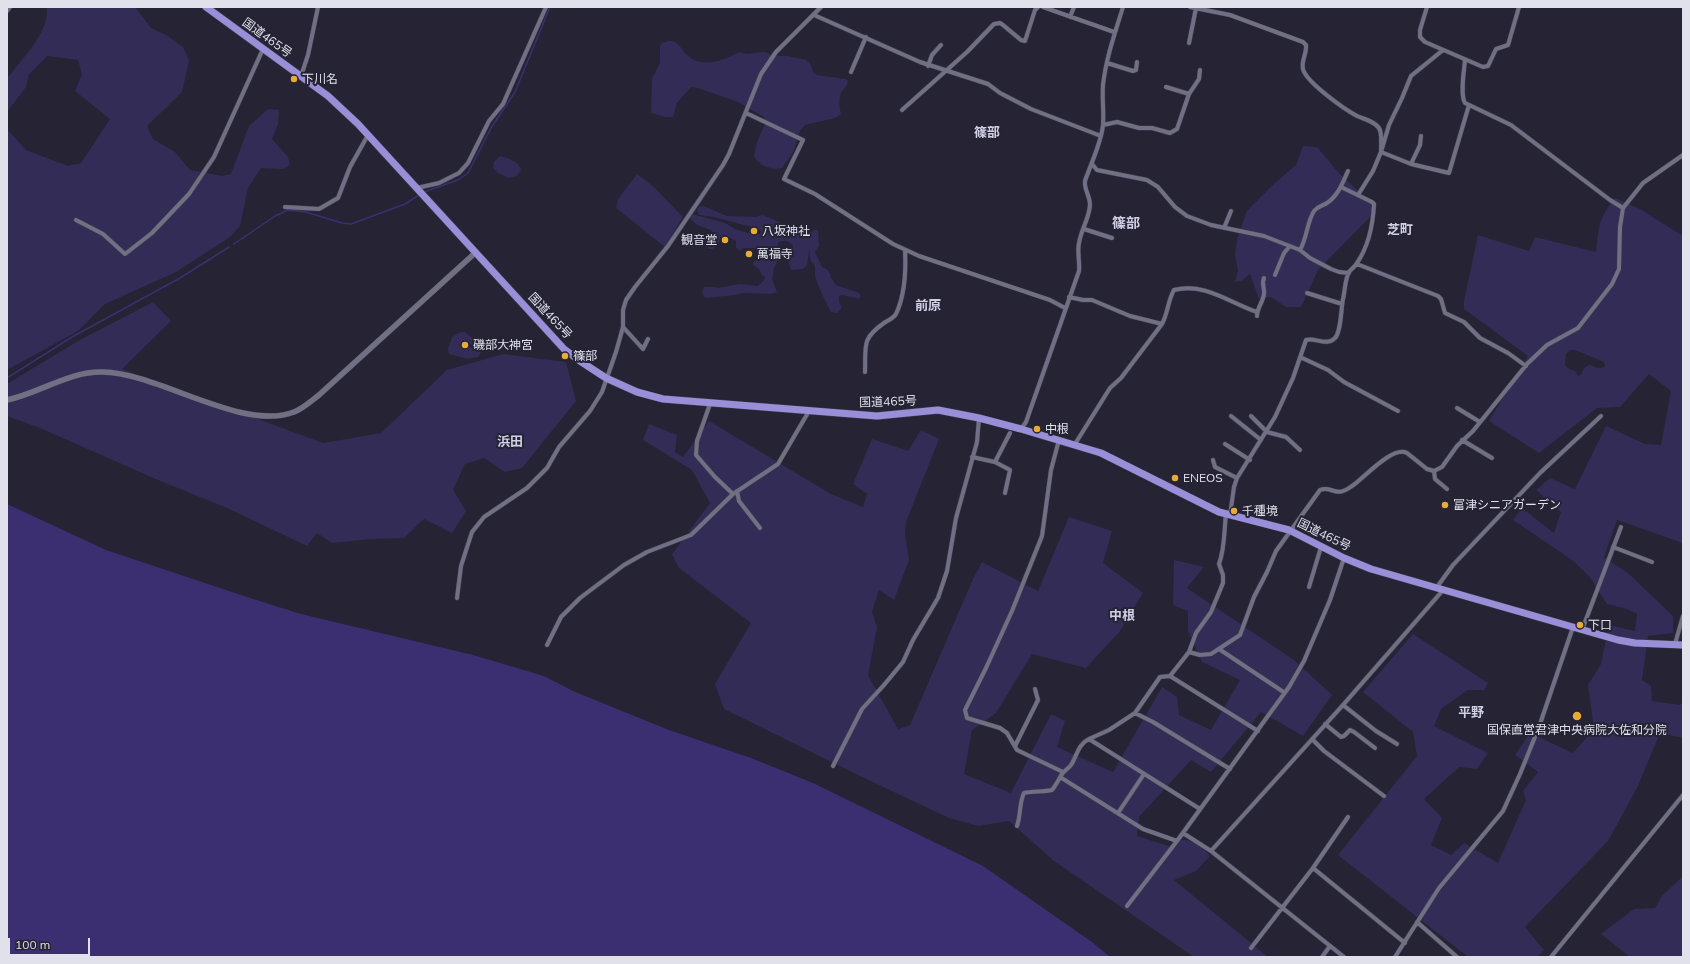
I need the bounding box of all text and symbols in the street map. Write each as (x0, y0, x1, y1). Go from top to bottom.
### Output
street label: 国道465号 (239, 15, 295, 61)
place label: 下川名 (302, 72, 338, 86)
marker: 下川名 (289, 74, 299, 84)
district label: 篠部 (974, 125, 1000, 141)
district label: 篠部 (1112, 216, 1140, 232)
district label: 芝町 (1387, 222, 1413, 238)
place label: 八坂神社 (762, 224, 810, 238)
marker: 八坂神社 (749, 226, 759, 236)
place label: 観音堂 (681, 233, 717, 247)
marker: 観音堂 (720, 235, 730, 245)
place label: 萬福寺 (757, 247, 793, 261)
marker: 萬福寺 (744, 249, 754, 259)
street label: 国道465号 (525, 290, 575, 342)
district label: 前原 (915, 298, 941, 314)
place label: 磯部大神宮 (473, 338, 533, 352)
marker: 磯部大神宮 (460, 340, 470, 350)
place label: 篠部 (573, 349, 597, 363)
marker: 篠部 (560, 351, 570, 361)
street label: 国道465号 (859, 394, 917, 410)
place label: 中根 (1045, 422, 1069, 436)
marker: 中根 (1032, 424, 1042, 434)
district label: 浜田 (497, 434, 523, 450)
place label: ENEOS (1183, 471, 1223, 485)
marker: ENEOS (1170, 473, 1180, 483)
place label: 富津シニアガーデン (1453, 498, 1561, 512)
marker: 富津シニアガーデン (1440, 500, 1450, 510)
place label: 千種境 (1242, 504, 1278, 518)
marker: 千種境 (1229, 506, 1239, 516)
street label: 国道465号 (1295, 516, 1353, 554)
district label: 中根 (1109, 608, 1135, 624)
place label: 下口 (1588, 618, 1612, 632)
marker: 下口 (1575, 620, 1585, 630)
district label: 平野 (1458, 705, 1484, 721)
marker: 国保直営君津中央病院大佐和分院 (1571, 710, 1583, 722)
place label: 国保直営君津中央病院大佐和分院 (1487, 723, 1667, 737)
scale bar (10, 930, 92, 956)
text: 100 m (15, 937, 50, 952)

